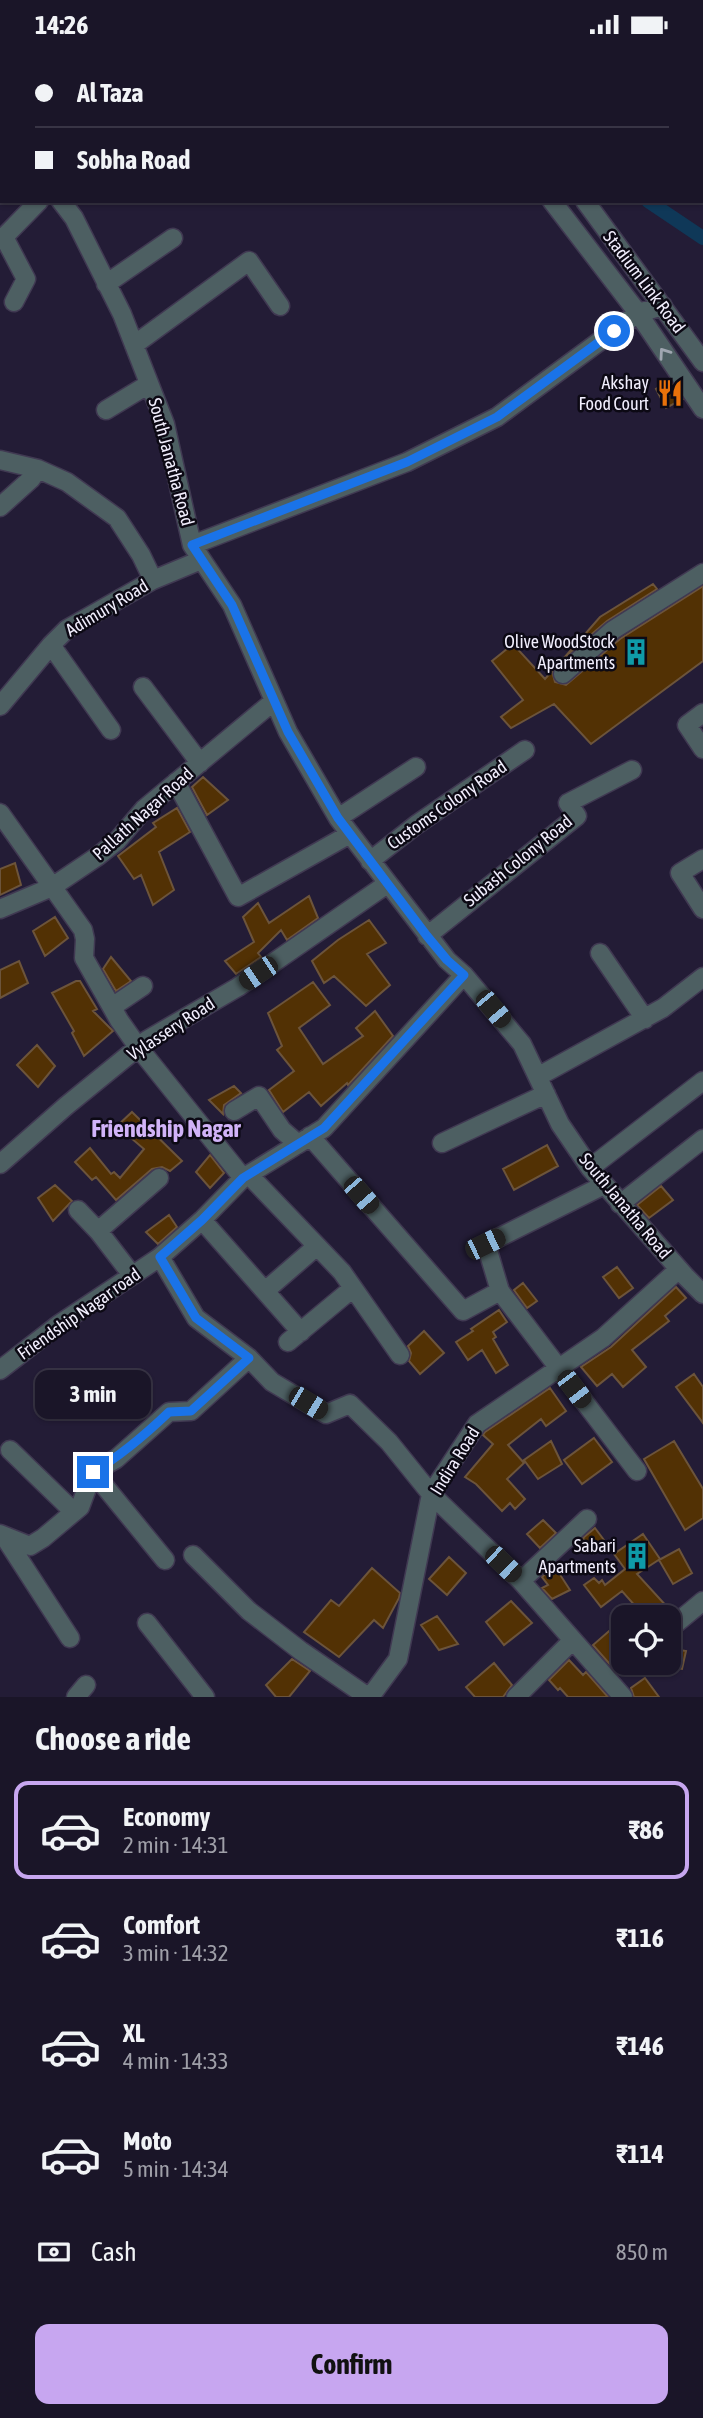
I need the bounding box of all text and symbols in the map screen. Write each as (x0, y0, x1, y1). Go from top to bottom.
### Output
text: 14:26 (35, 10, 89, 40)
text: Al Taza (77, 78, 143, 108)
text: Sobha Road (77, 145, 190, 175)
street label: Stadium Link Road (599, 226, 690, 337)
route start (598, 315, 630, 347)
one-way arrow (660, 348, 672, 361)
place label: Akshay Food Court (579, 372, 649, 414)
restaurant icon: Akshay Food Court (655, 378, 685, 408)
street label: South Janatha Road (144, 396, 199, 528)
street label: Adimury Road (62, 575, 152, 640)
place label: Olive WoodStock Apartments (504, 631, 615, 673)
building icon: Olive WoodStock Apartments (621, 637, 651, 667)
street label: Customs Colony Road (383, 756, 510, 854)
street label: Pallath Nagar Road (88, 763, 197, 864)
street label: Subash Colony Road (459, 811, 576, 911)
car (235, 953, 282, 993)
car (472, 986, 515, 1032)
street label: Vylassery Road (123, 993, 218, 1065)
district label: Friendship Nagar (91, 1115, 242, 1142)
street label: South Janatha Road (575, 1149, 676, 1263)
car (340, 1172, 383, 1218)
car (462, 1225, 509, 1263)
street label: Friendship Nagar road (13, 1263, 144, 1364)
car (553, 1366, 596, 1412)
callout: 3 min (35, 1371, 151, 1419)
text: 3 min (70, 1381, 116, 1407)
car (285, 1383, 332, 1423)
street label: Indira Road (425, 1423, 484, 1499)
route end (77, 1456, 109, 1488)
place label: Sabari Apartments (539, 1535, 616, 1577)
building icon: Sabari Apartments (622, 1541, 652, 1571)
car (481, 1542, 526, 1586)
map controls (611, 1605, 681, 1675)
button: locate (611, 1605, 681, 1675)
text: Choose a ride (35, 1720, 191, 1757)
icon: car (39, 1799, 102, 1862)
text: Economy (123, 1802, 210, 1832)
text: ₹86 (628, 1815, 664, 1845)
text: 2 min · 14:31 (123, 1832, 229, 1858)
icon: car (39, 1907, 102, 1970)
text: Comfort (123, 1910, 200, 1940)
text: ₹116 (616, 1923, 664, 1953)
text: 3 min · 14:32 (123, 1940, 229, 1966)
icon: car (39, 2015, 102, 2078)
text: XL (123, 2018, 145, 2048)
text: ₹146 (616, 2031, 664, 2061)
text: 4 min · 14:33 (123, 2048, 229, 2074)
icon: car (39, 2123, 102, 2186)
text: Moto (123, 2126, 172, 2156)
text: ₹114 (616, 2139, 664, 2169)
text: 5 min · 14:34 (123, 2156, 229, 2182)
icon: cash (35, 2233, 73, 2271)
text: Cash (91, 2237, 137, 2267)
text: 850 m (616, 2239, 668, 2265)
button: Confirm (35, 2324, 668, 2404)

